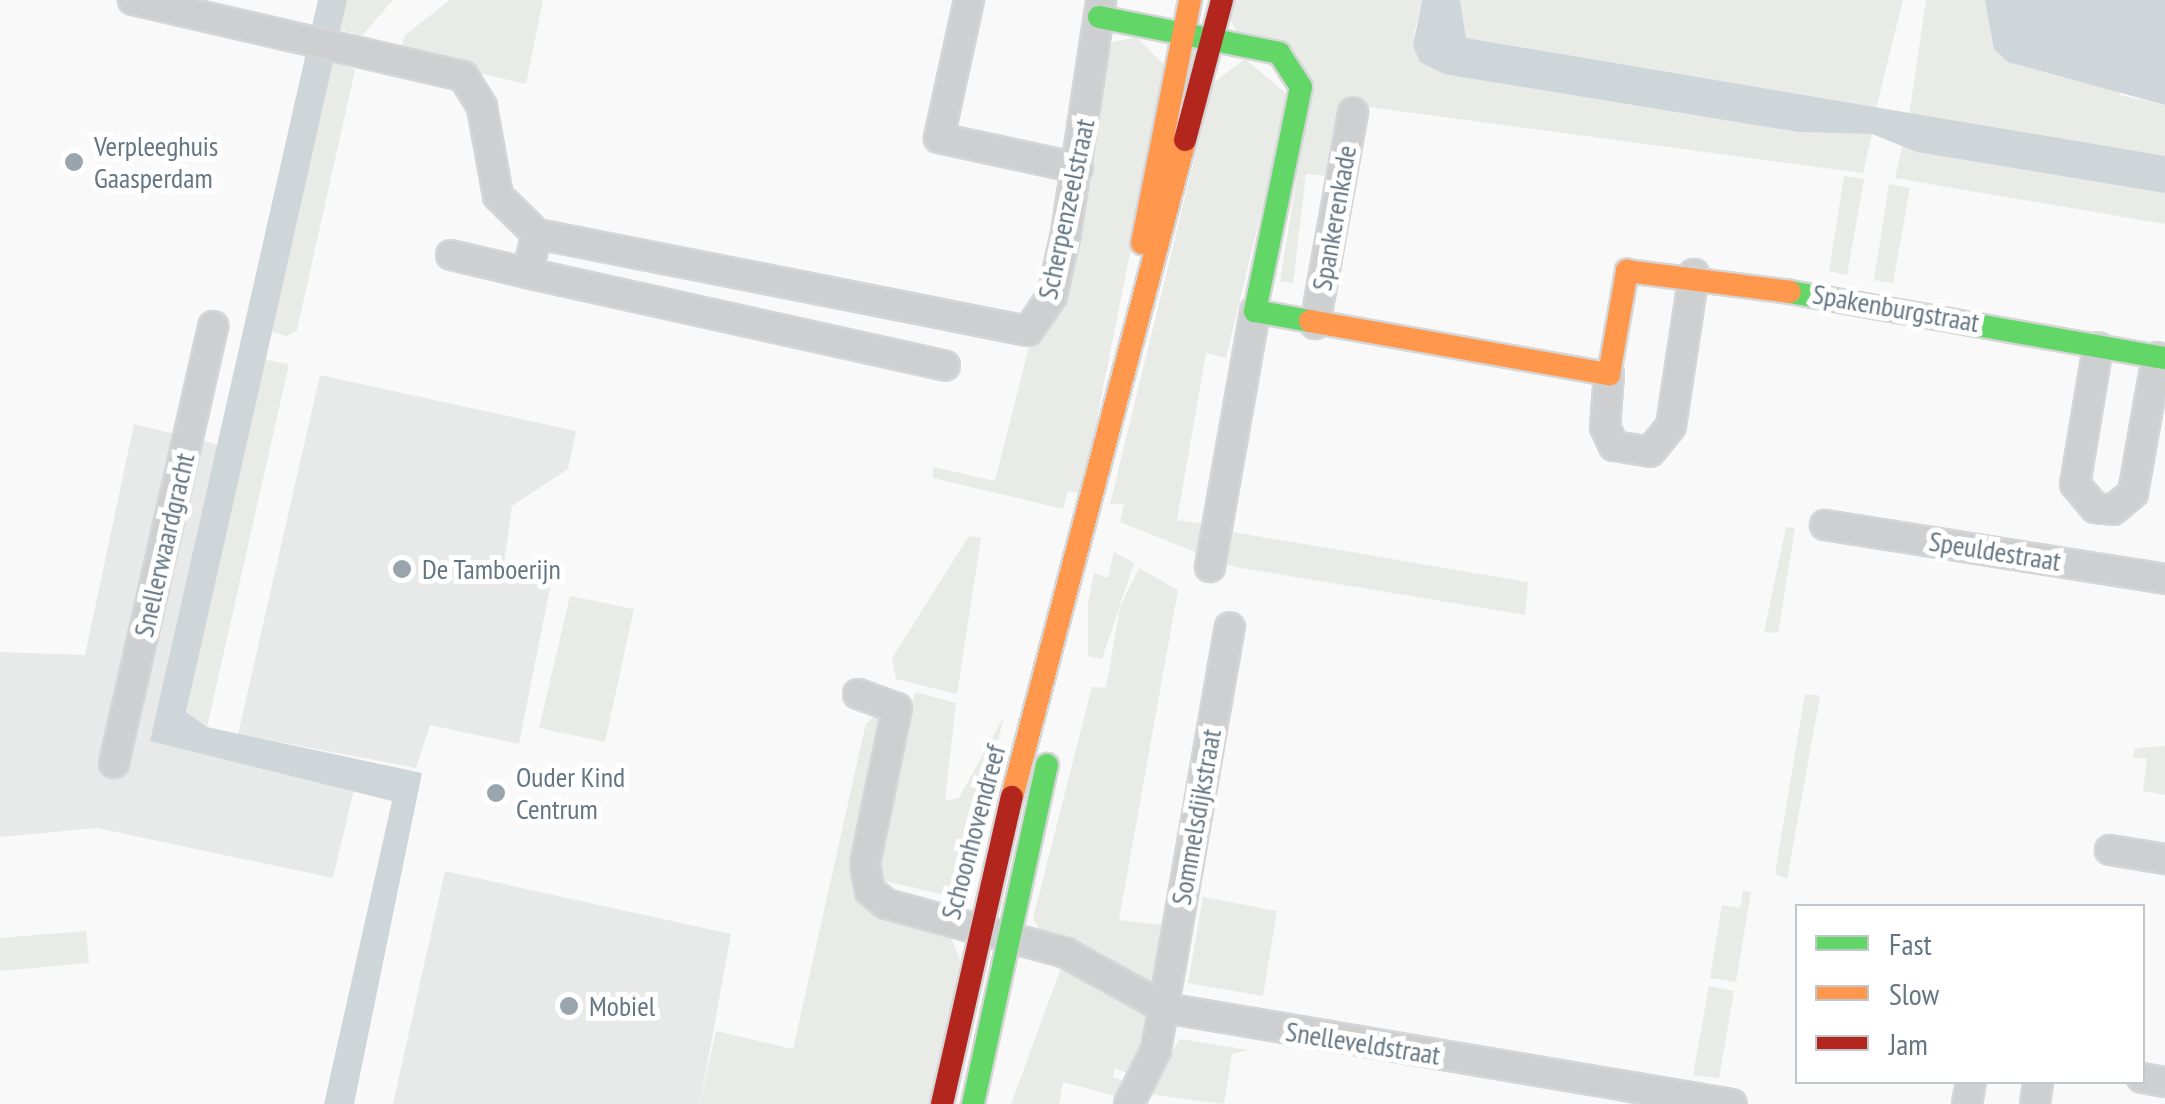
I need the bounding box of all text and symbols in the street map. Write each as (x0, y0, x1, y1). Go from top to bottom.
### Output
street label: Scherpenzeelstraat (1030, 116, 1102, 302)
place label: Verpleeghuis Gaasperdam (94, 129, 218, 195)
street label: Spankerenkade (1305, 143, 1363, 293)
marker: Verpleeghuis Gaasperdam (63, 151, 85, 173)
street label: Spakenburgstraat (1810, 277, 1982, 339)
street label: Snellerwaardgracht (127, 450, 201, 640)
street label: Speuldestraat (1927, 524, 2063, 578)
place label: De Tamboerijn (422, 552, 562, 586)
marker: De Tamboerijn (391, 558, 413, 580)
street label: Sommelsdijkstraat (1164, 726, 1228, 908)
street label: Schoonhovendreef (934, 741, 1012, 923)
place label: Ouder Kind Centrum (516, 760, 625, 826)
marker: Ouder Kind Centrum (485, 782, 507, 804)
legend (1795, 904, 2145, 1084)
text: Fast (1889, 924, 1932, 963)
text: Slow (1889, 974, 1939, 1013)
place label: Mobiel (589, 989, 655, 1023)
marker: Mobiel (558, 995, 580, 1017)
street label: Snelleveldstraat (1283, 1014, 1443, 1072)
text: Jam (1889, 1024, 1928, 1063)

